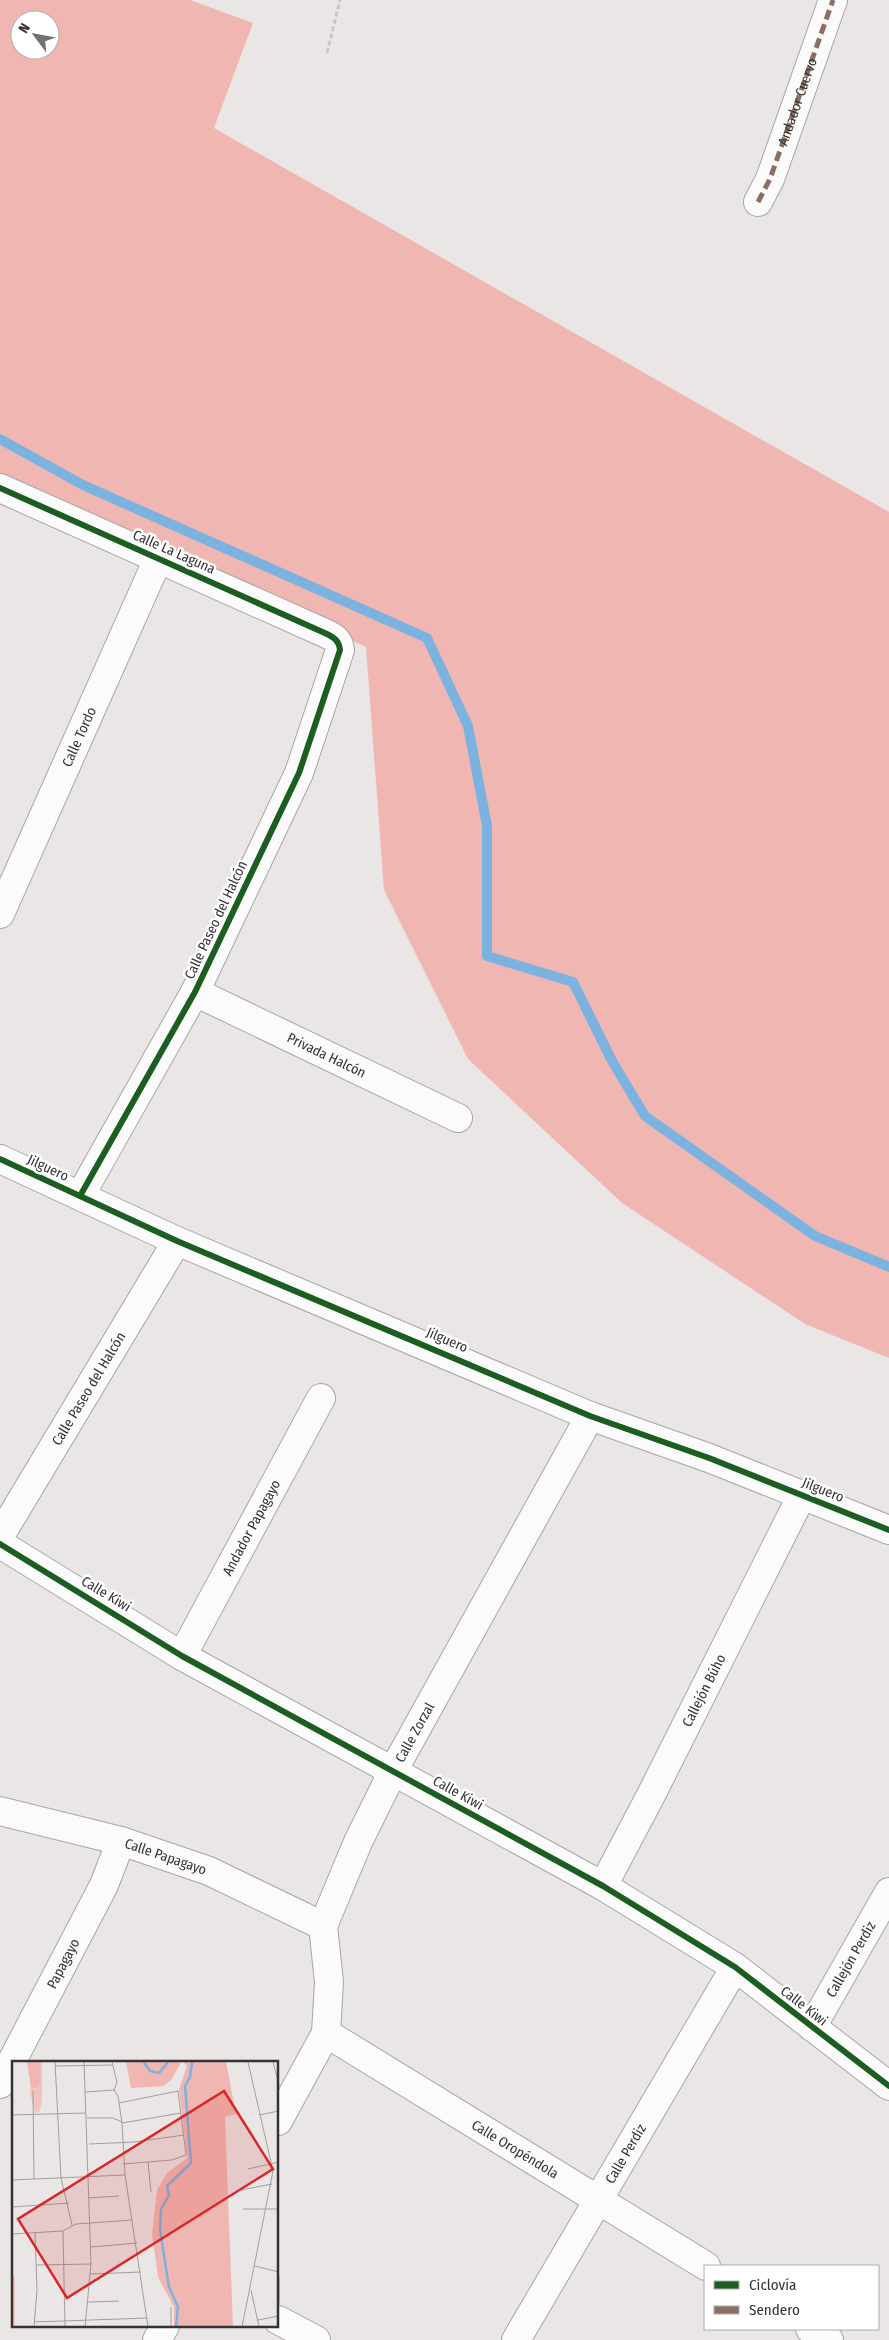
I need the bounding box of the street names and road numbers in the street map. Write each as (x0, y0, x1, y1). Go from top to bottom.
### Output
street label: Andador Cuervo (774, 55, 821, 148)
street label: Calle La Laguna (130, 526, 218, 578)
street label: Calle Tordo (58, 704, 100, 769)
street label: Calle Paseo del Halcón (181, 858, 251, 982)
street label: Privada Halcón (284, 1029, 369, 1081)
street label: Jilguero (25, 1151, 71, 1185)
street label: Jilguero (424, 1324, 470, 1356)
street label: Calle Paseo del Halcón (48, 1329, 129, 1448)
street label: Jilguero (800, 1474, 846, 1506)
street label: Andador Papagayo (219, 1477, 284, 1578)
street label: Calle Kiwi (78, 1573, 134, 1615)
street label: Callejón Búho (678, 1651, 729, 1730)
street label: Calle Zorzal (391, 1699, 438, 1765)
street label: Calle Kiwi (430, 1772, 486, 1814)
street label: Calle Papagayo (123, 1834, 209, 1878)
street label: Callejón Perdiz (822, 1918, 879, 2000)
street label: Papagayo (43, 1936, 83, 1991)
street label: Calle Kiwi (777, 1982, 831, 2030)
street label: Calle Oropéndola (469, 2116, 562, 2182)
street label: Calle Perdiz (601, 2120, 650, 2187)

